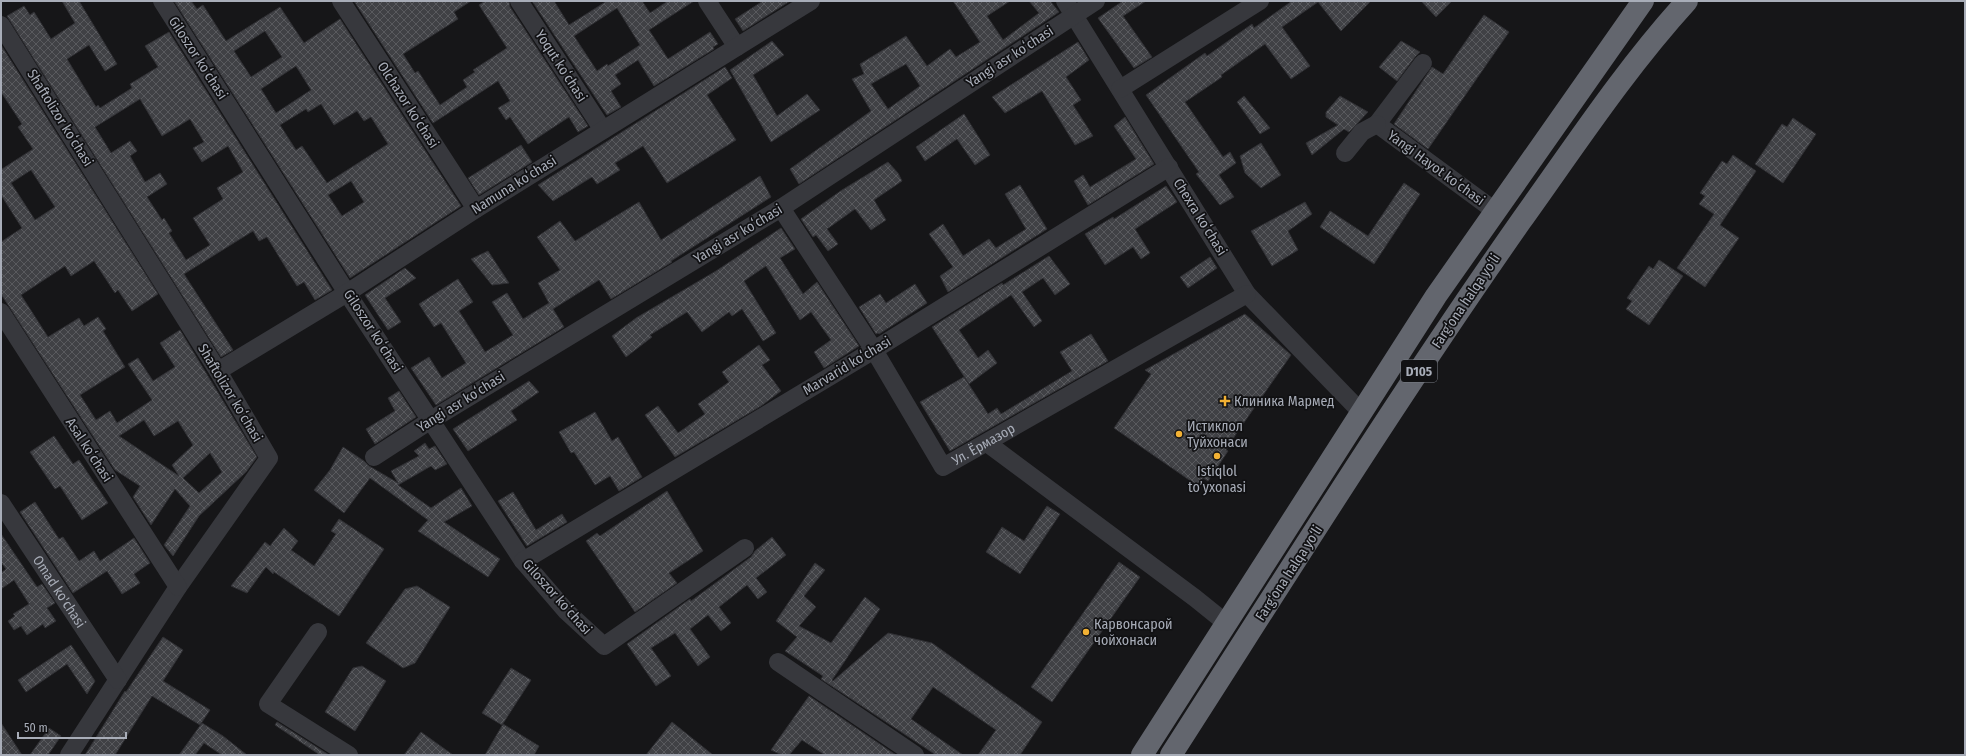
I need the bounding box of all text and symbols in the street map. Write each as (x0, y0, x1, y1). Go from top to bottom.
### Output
street label: Giloszor koʻchasi (165, 13, 231, 103)
street label: Yangi asr koʻchasi (963, 23, 1057, 91)
street label: Yoqut koʻchasi (531, 27, 591, 105)
street label: Olchazor koʻchasi (374, 59, 442, 151)
street label: Shaftolizor koʻchasi (23, 66, 97, 170)
street label: Yangi Hayot koʻchasi (1384, 127, 1488, 209)
street label: Namuna koʻchasi (468, 152, 560, 218)
street label: Chexra koʻchasi (1170, 175, 1230, 259)
street label: Yangi asr koʻchasi (691, 201, 785, 267)
street label: Farg‘ona halqa yo‘li (1428, 251, 1504, 351)
street label: Giloszor koʻchasi (340, 286, 406, 376)
street label: Marvarid koʻchasi (800, 333, 894, 399)
street label: Shaftolizor koʻchasi (194, 341, 266, 445)
road number: D105 (1401, 360, 1437, 382)
street label: Yangi asr koʻchasi (414, 368, 508, 436)
place label: Клиника Мармед (1234, 393, 1334, 410)
marker: Клиника Мармед (1219, 395, 1231, 407)
street label: Asal koʻchasi (62, 415, 116, 485)
place label: Истиклол Туйхонаси (1187, 418, 1248, 451)
street label: Ул. Ёрмазор (948, 419, 1018, 469)
marker: Истиклол Туйхонаси (1174, 429, 1184, 439)
marker: Istiqlol to’yxonasi (1212, 451, 1222, 461)
place label: Istiqlol to’yxonasi (1188, 463, 1246, 496)
street label: Farg‘ona halqa yo‘li (1252, 522, 1326, 624)
street label: Omad ko'chasi (29, 552, 90, 631)
street label: Giloszor koʻchasi (519, 556, 595, 638)
place label: Карвонсарой чойхонаси (1094, 616, 1173, 649)
marker: Карвонсарой чойхонаси (1081, 627, 1091, 637)
scale bar (18, 714, 126, 740)
text: 50 m (24, 721, 48, 735)

